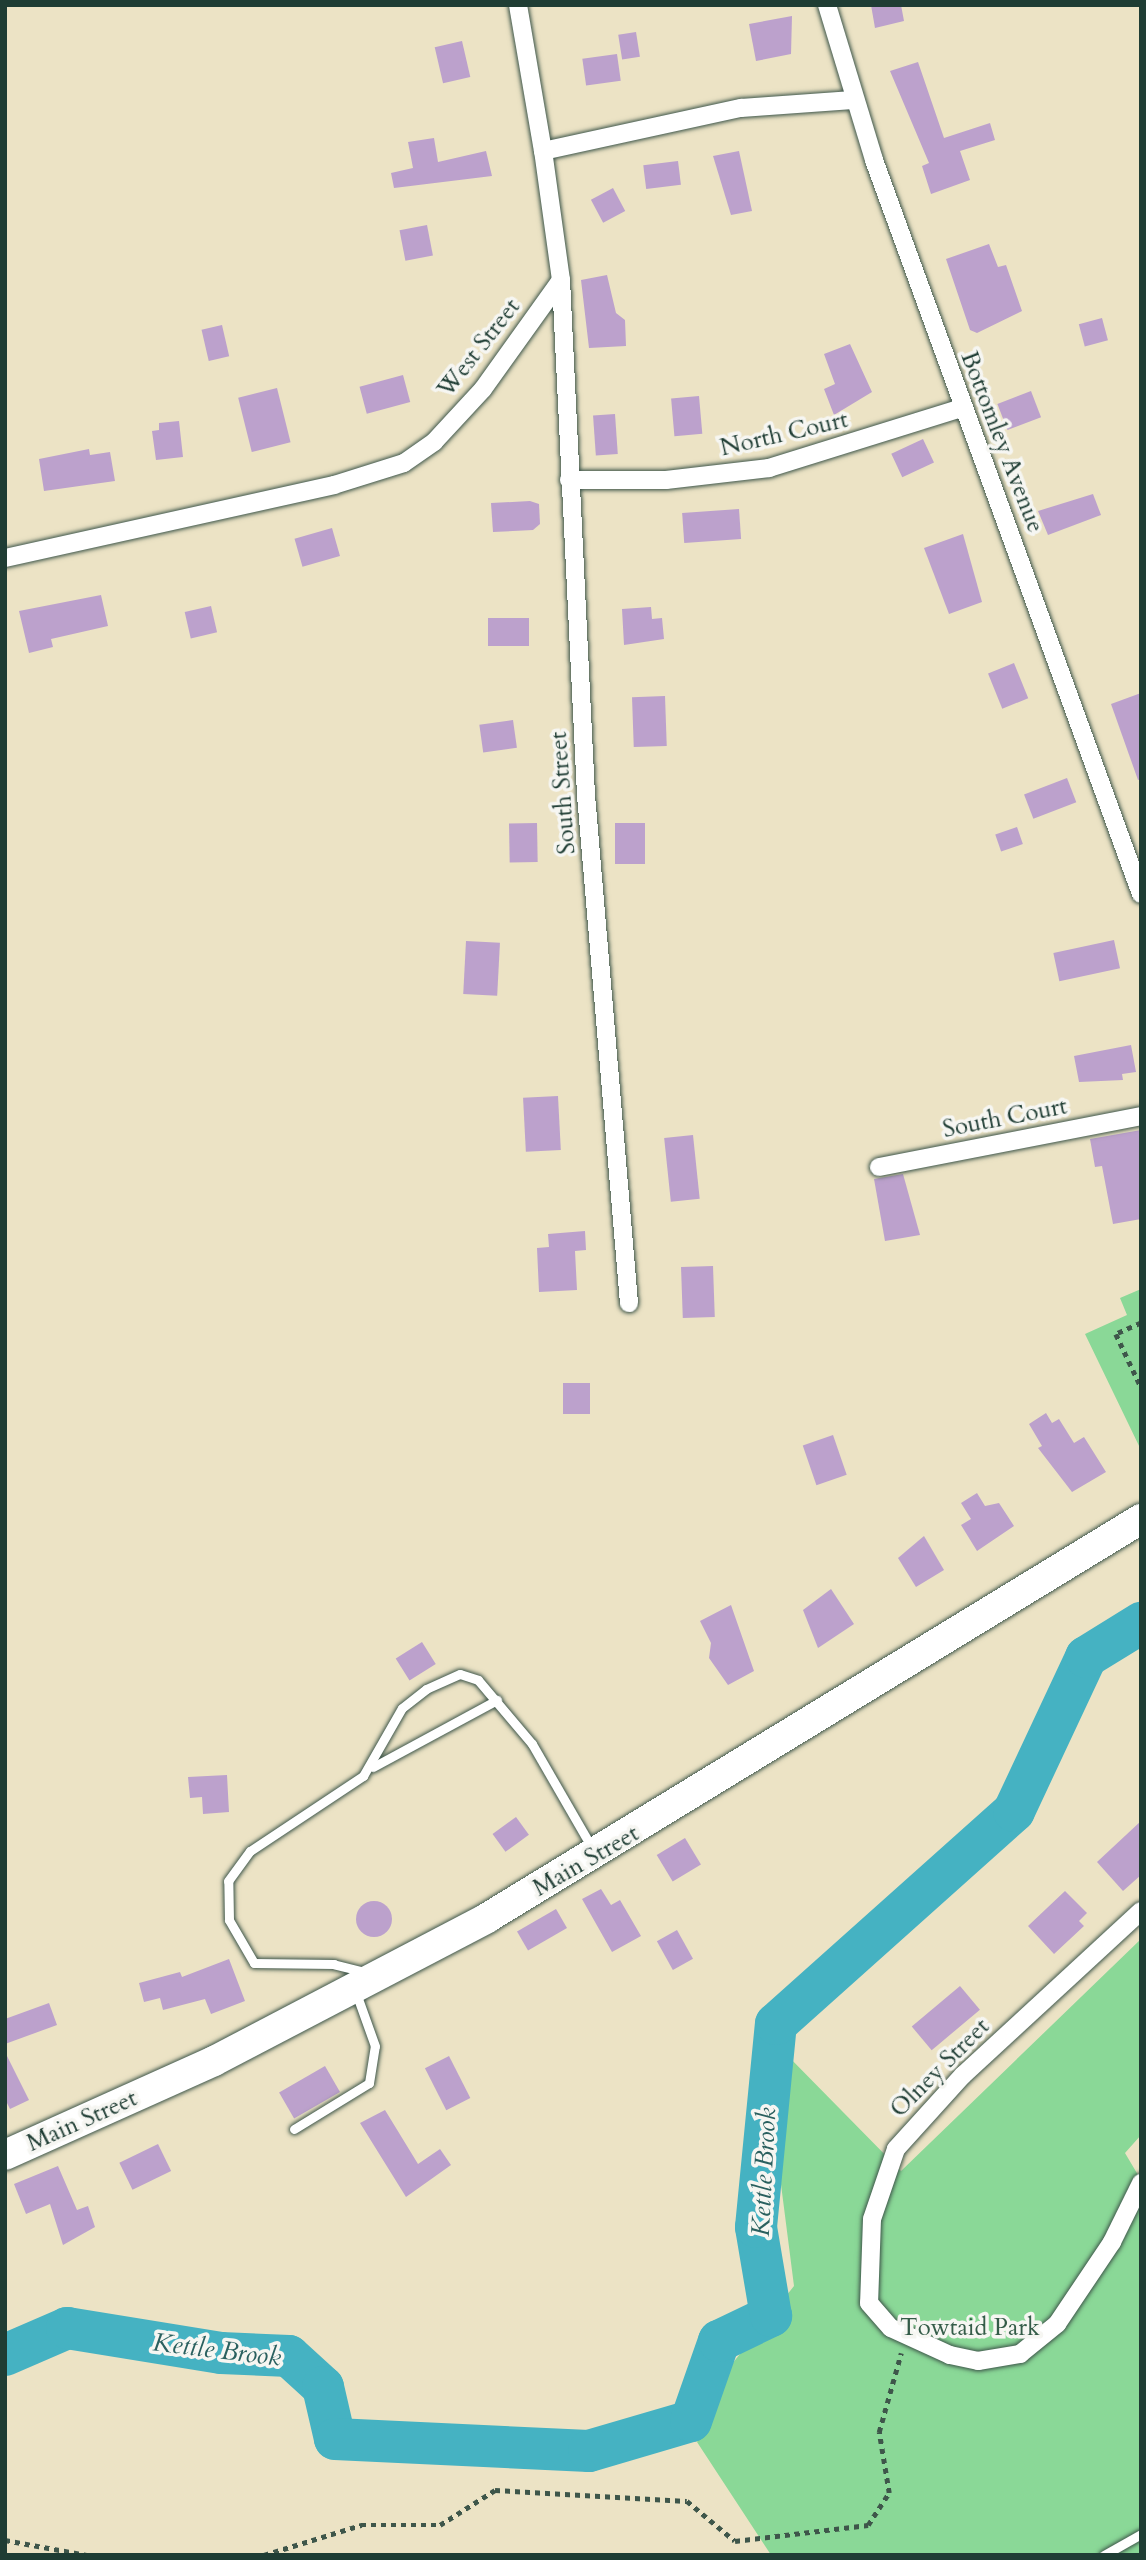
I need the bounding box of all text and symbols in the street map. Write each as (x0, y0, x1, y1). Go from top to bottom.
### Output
street label: West Street (432, 293, 526, 403)
street label: Bottomley Avenue (954, 347, 1050, 537)
street label: North Court (717, 405, 851, 463)
street label: South Street (544, 731, 582, 855)
street label: South Court (940, 1092, 1070, 1144)
street label: Main Street (528, 1819, 644, 1903)
street label: Olney Street (884, 2012, 996, 2124)
street label: Main Street (22, 2084, 142, 2158)
water label: Kettle Brook (745, 2107, 783, 2237)
park label: Towtaid Park (900, 2314, 1040, 2342)
water label: Kettle Brook (151, 2327, 283, 2373)

